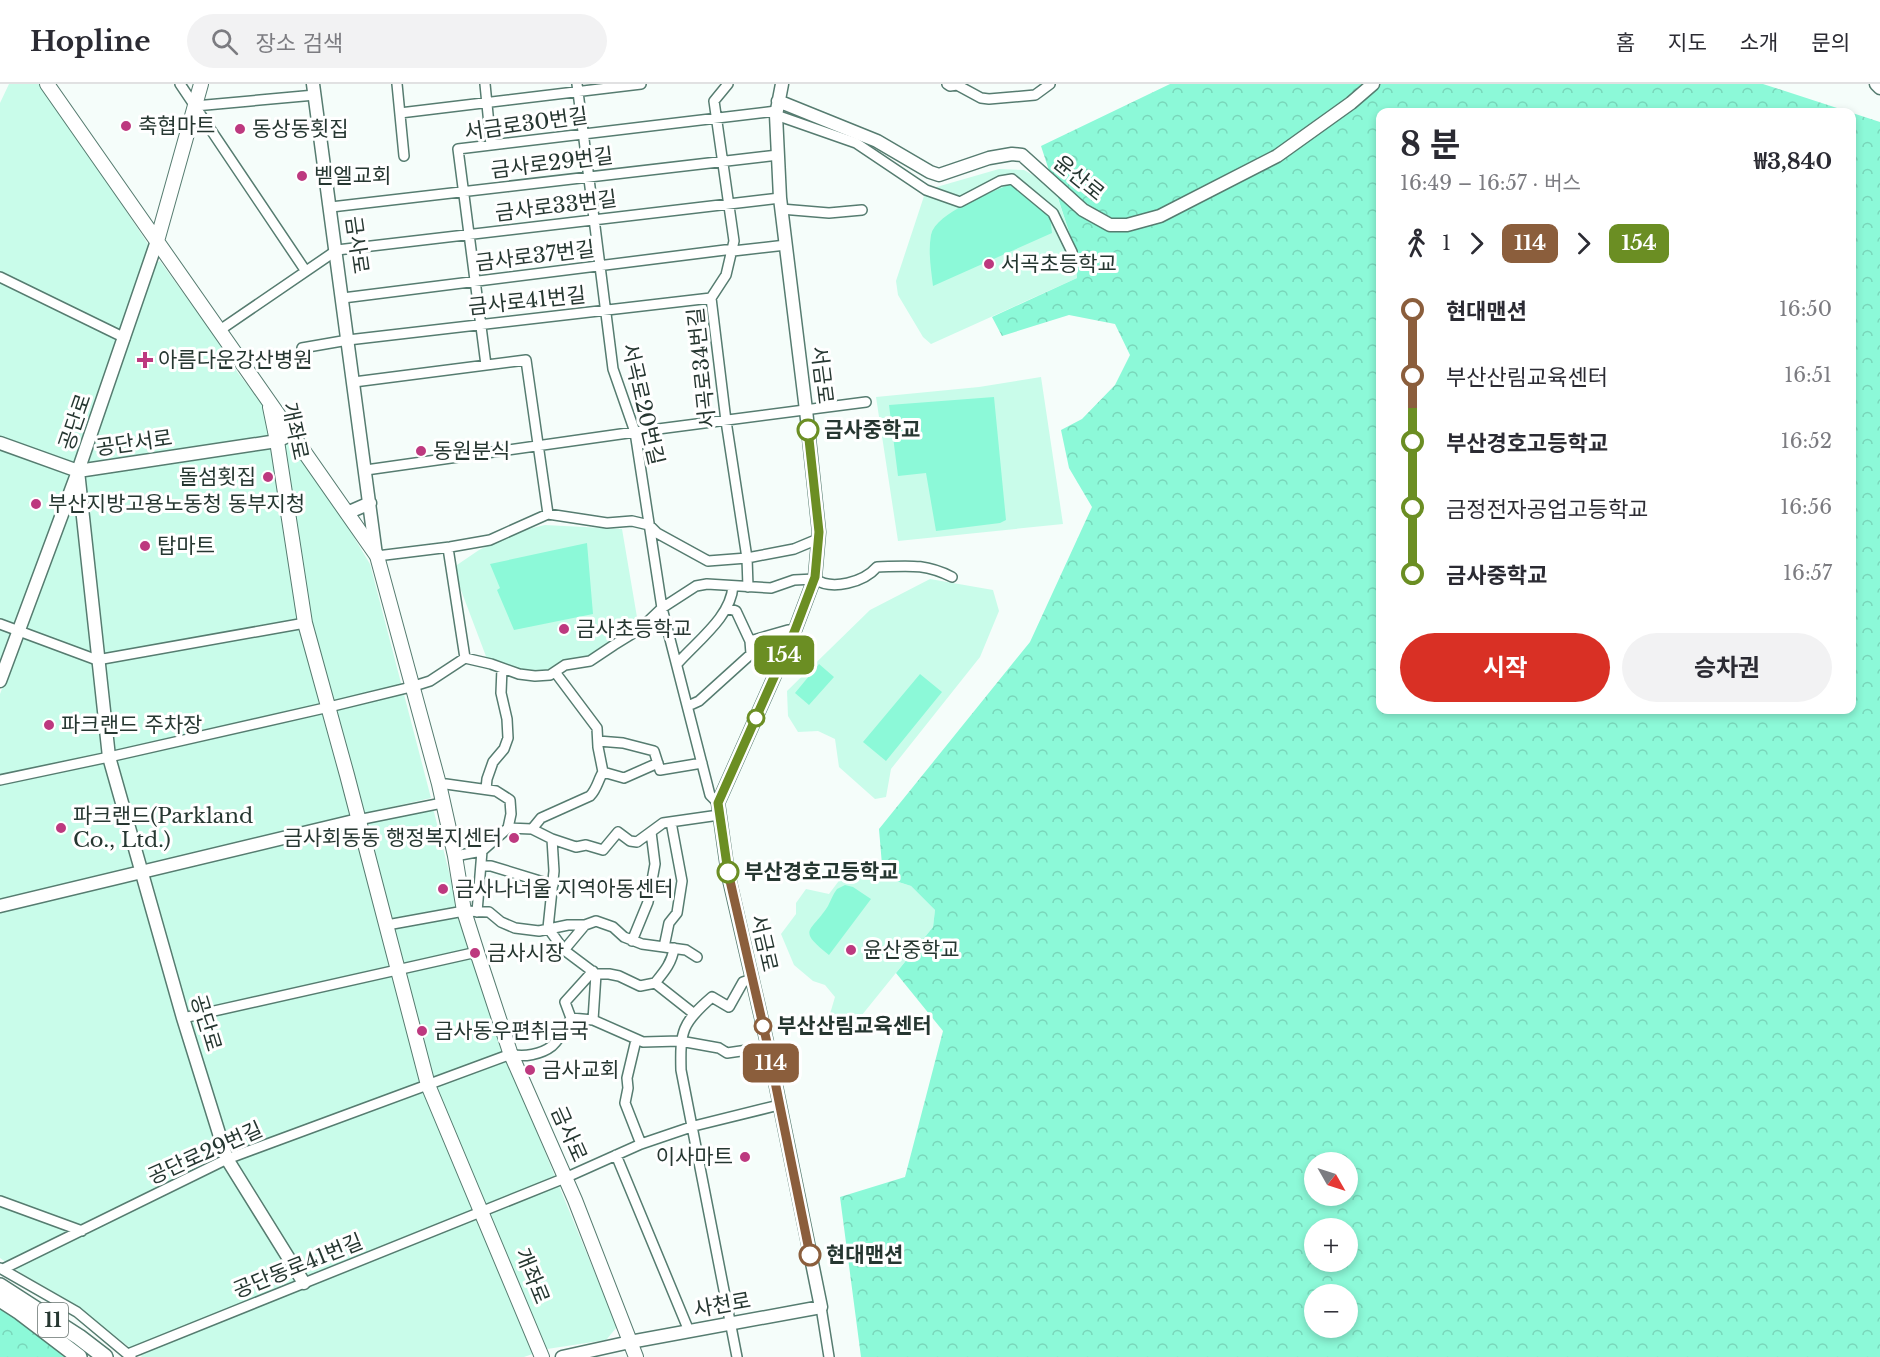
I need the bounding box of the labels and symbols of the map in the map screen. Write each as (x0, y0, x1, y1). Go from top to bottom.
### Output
street label: 서금로30번길 (463, 102, 589, 146)
place label: 축협마트 (138, 113, 215, 139)
place label: 동상동횟집 (252, 116, 349, 142)
marker: 축협마트 (119, 119, 133, 133)
marker: 동상동횟집 (233, 122, 247, 136)
street label: 금사로29번길 (489, 143, 615, 183)
street label: 윤산로 (1048, 150, 1110, 206)
place label: 벧엘교회 (314, 163, 391, 189)
marker: 벧엘교회 (295, 169, 309, 183)
street label: 금사로33번길 (494, 186, 618, 226)
street label: 금사로 (340, 214, 374, 276)
street label: 금사로37번길 (474, 236, 596, 276)
place label: 서곡초등학교 (1001, 251, 1117, 277)
marker: 서곡초등학교 (982, 257, 996, 271)
street label: 금사로41번길 (467, 282, 587, 320)
street label: 서곡로34번길 (683, 306, 721, 430)
street label: 서곡로20번길 (616, 340, 670, 468)
street label: 서금로 (806, 345, 838, 405)
place label: 아름다운강산병원 (158, 347, 313, 373)
marker: 아름다운강산병원 (136, 351, 154, 369)
street label: 공단로 (53, 390, 97, 454)
street label: 개좌로 (276, 400, 314, 462)
place label: 금사중학교 (824, 417, 921, 443)
marker: 금사중학교 (797, 419, 819, 441)
street label: 공단서로 (94, 425, 174, 461)
place label: 동원분식 (433, 438, 510, 464)
marker: 동원분식 (414, 444, 428, 458)
place label: 돌섬횟집 (179, 464, 256, 490)
marker: 돌섬횟집 (261, 470, 275, 484)
place label: 부산지방고용노동청 동부지청 (48, 491, 305, 517)
marker: 부산지방고용노동청 동부지청 (29, 497, 43, 511)
place label: 탑마트 (157, 533, 215, 559)
marker: 탑마트 (138, 539, 152, 553)
place label: 금사초등학교 (576, 616, 692, 642)
marker: 금사초등학교 (557, 622, 571, 636)
line badge: 154 (750, 636, 818, 674)
unlabelled marker (747, 709, 765, 727)
place label: 파크랜드 주차장 (61, 712, 202, 738)
marker: 파크랜드 주차장 (42, 718, 56, 732)
place label: 파크랜드(Parkland Co., Ltd.) (73, 803, 253, 853)
marker: 파크랜드(Parkland Co., Ltd.) (54, 821, 68, 835)
place label: 금사회동동 행정복지센터 (283, 825, 502, 851)
marker: 금사회동동 행정복지센터 (507, 831, 521, 845)
place label: 부산경호고등학교 (744, 859, 899, 885)
marker: 부산경호고등학교 (717, 861, 739, 883)
place label: 금사나너울 지역아동센터 (455, 876, 674, 902)
marker: 금사나너울 지역아동센터 (436, 882, 450, 896)
street label: 서금로 (745, 912, 783, 974)
place label: 윤산중학교 (863, 937, 960, 963)
place label: 금사시장 (487, 940, 564, 966)
marker: 윤산중학교 (844, 943, 858, 957)
marker: 금사시장 (468, 946, 482, 960)
street label: 공단로 (185, 991, 227, 1055)
place label: 부산산림교육센터 (777, 1013, 932, 1039)
marker: 부산산림교육센터 (754, 1017, 772, 1035)
place label: 금사동우편취급국 (434, 1018, 589, 1044)
marker: 금사동우편취급국 (415, 1024, 429, 1038)
line badge: 114 (736, 1044, 806, 1082)
place label: 금사교회 (542, 1057, 619, 1083)
marker: 금사교회 (523, 1063, 537, 1077)
street label: 금사로 (545, 1102, 593, 1166)
street label: 공단로29번길 (144, 1116, 266, 1190)
place label: 이사마트 (656, 1144, 733, 1170)
marker: 이사마트 (738, 1150, 752, 1164)
north arrow (1304, 1152, 1358, 1206)
street label: 공단동로41번길 (229, 1228, 367, 1304)
place label: 현대맨션 (826, 1242, 903, 1268)
street label: 개좌로 (509, 1244, 555, 1308)
marker: 현대맨션 (799, 1244, 821, 1266)
street label: 사천로 (691, 1287, 753, 1323)
road number: 11 (38, 1303, 68, 1337)

